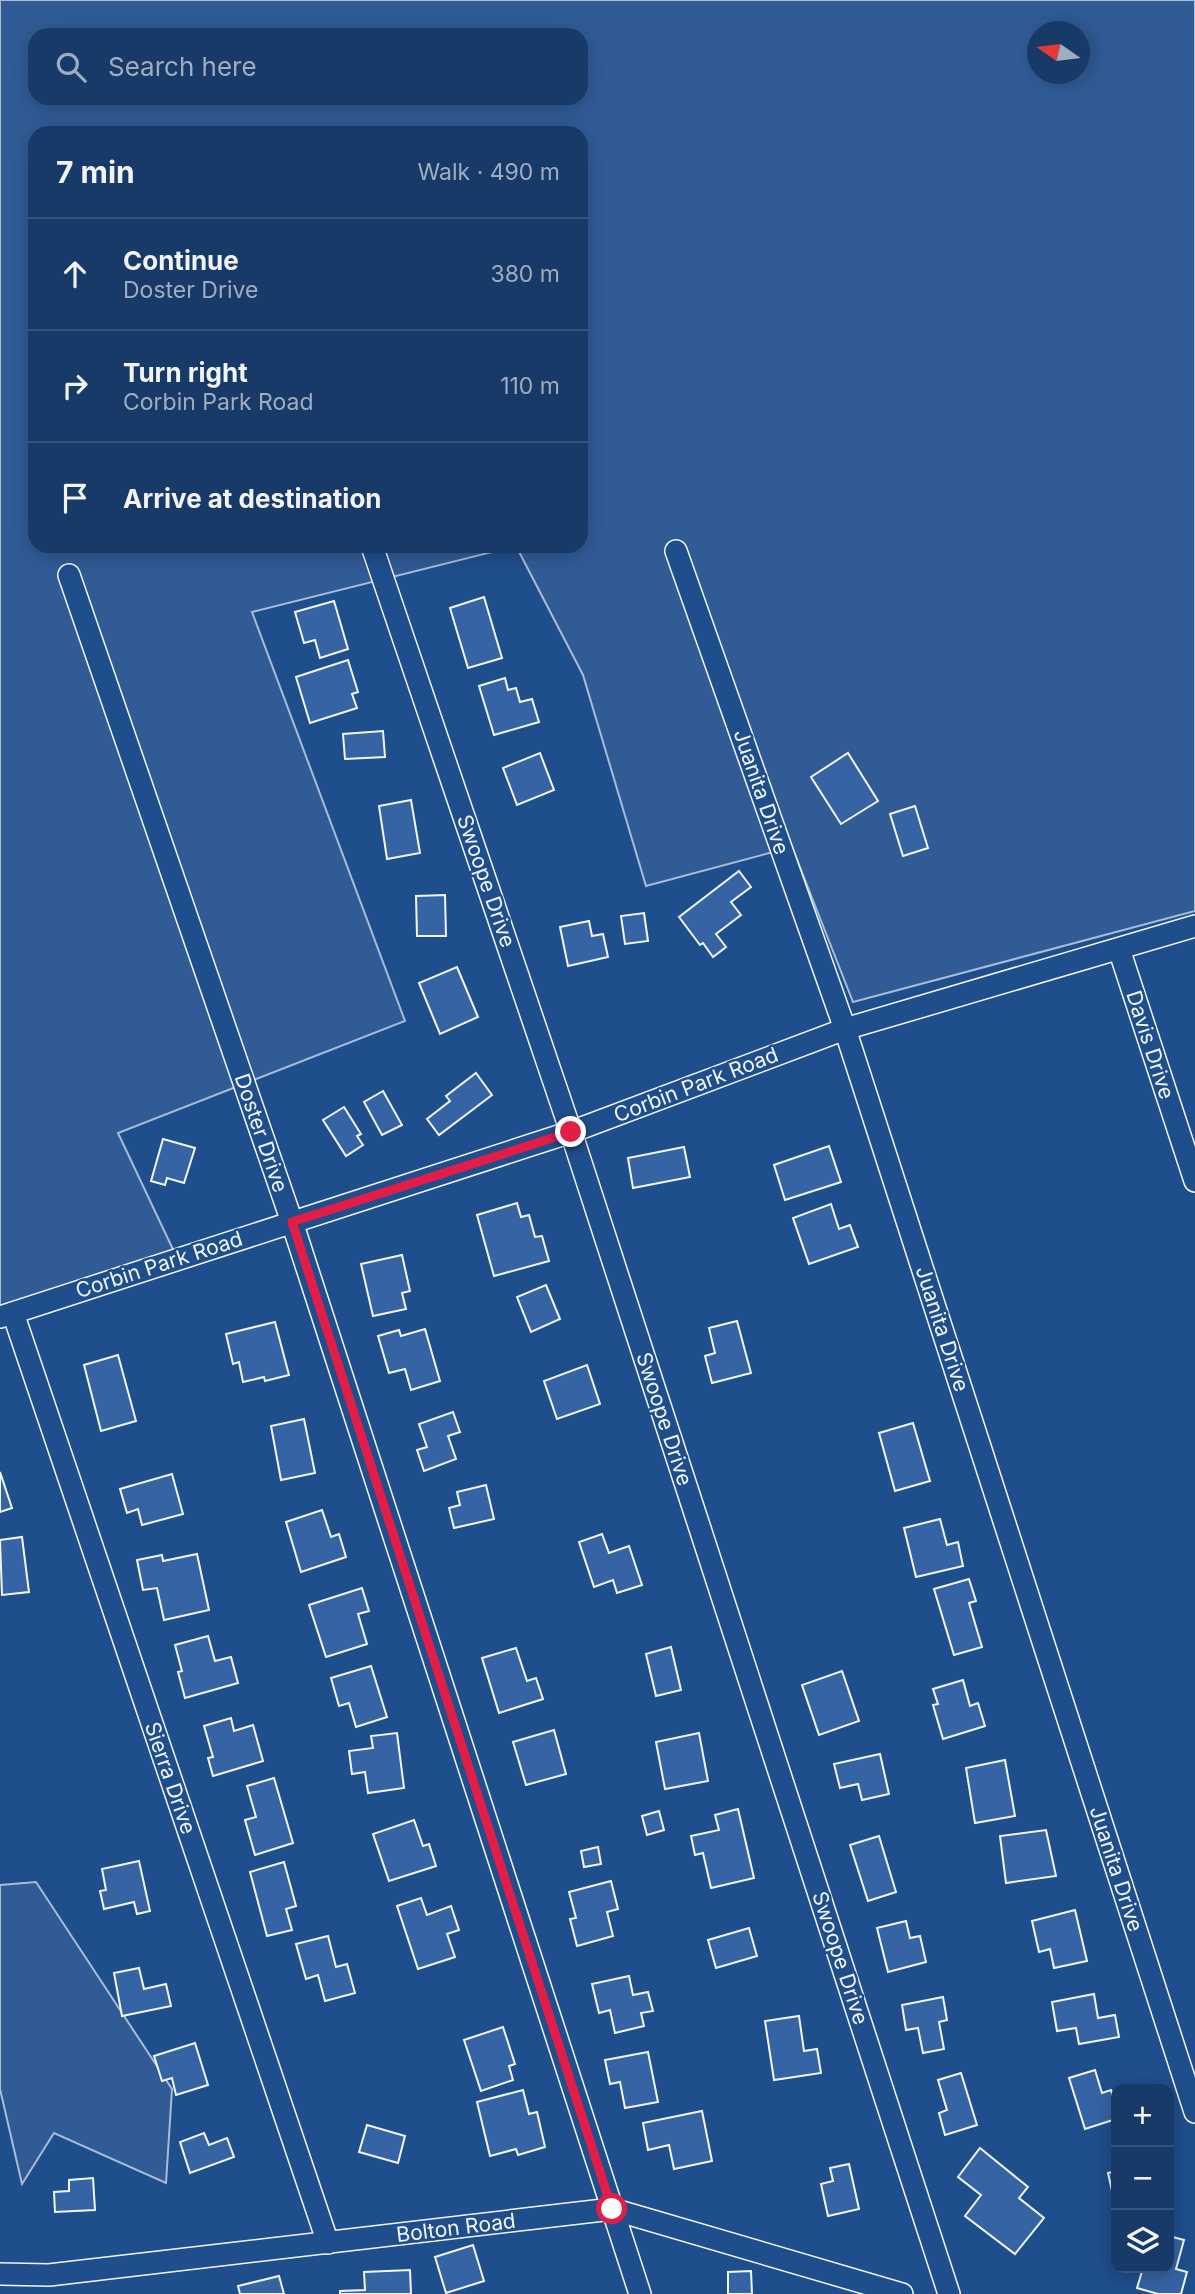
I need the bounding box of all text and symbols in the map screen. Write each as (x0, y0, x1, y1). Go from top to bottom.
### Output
north arrow (1027, 21, 1090, 84)
search box (28, 28, 588, 105)
icon: search (52, 48, 90, 86)
text: Search here (108, 51, 257, 82)
text: 7 min (56, 154, 135, 190)
text: Walk · 490 m (418, 158, 560, 186)
text: Continue (123, 245, 239, 276)
icon: ahead (56, 255, 94, 293)
text: 380 m (490, 260, 560, 288)
text: Doster Drive (123, 276, 258, 304)
text: Turn right (123, 357, 248, 388)
icon: right (56, 367, 94, 405)
text: 110 m (500, 372, 560, 400)
text: Corbin Park Road (123, 388, 314, 416)
icon: arrive (56, 479, 94, 517)
text: Arrive at destination (123, 483, 382, 514)
street label: Juanita Drive (728, 726, 795, 858)
street label: Swoope Drive (452, 811, 521, 950)
street label: Davis Drive (1121, 987, 1180, 1102)
street label: Corbin Park Road (610, 1042, 782, 1127)
street label: Doster Drive (230, 1070, 293, 1195)
route end (555, 1116, 586, 1147)
street label: Corbin Park Road (72, 1226, 245, 1303)
street label: Juanita Drive (910, 1263, 975, 1395)
street label: Swoope Drive (631, 1349, 698, 1489)
street label: Sierra Drive (140, 1719, 201, 1837)
street label: Juanita Drive (1084, 1803, 1149, 1935)
street label: Swoope Drive (807, 1888, 874, 2028)
map controls (1111, 2084, 1174, 2273)
button: + (1111, 2084, 1174, 2147)
button: − (1111, 2147, 1174, 2210)
route start (596, 2193, 627, 2224)
street label: Bolton Road (395, 2208, 517, 2247)
button: layers (1111, 2210, 1174, 2273)

